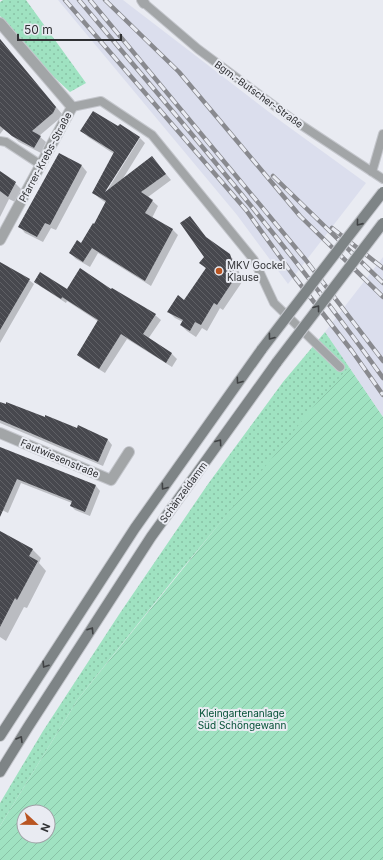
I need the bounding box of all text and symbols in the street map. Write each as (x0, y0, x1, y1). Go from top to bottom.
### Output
scale bar (18, 16, 121, 42)
text: 50 m (24, 22, 53, 37)
street label: Bgm.-Butscher-Straße (212, 58, 306, 130)
street label: Pfarrer-Krebs-Straße (16, 110, 74, 204)
one-way arrow (356, 218, 363, 225)
place label: MKV Gockel Klause (227, 259, 285, 283)
marker: MKV Gockel Klause (214, 266, 224, 276)
one-way arrow (312, 306, 319, 313)
one-way arrow (269, 333, 276, 340)
one-way arrow (236, 377, 244, 384)
street label: Fautwiesenstraße (19, 436, 101, 480)
one-way arrow (214, 439, 221, 446)
street label: Schänzeldamm (157, 459, 209, 525)
one-way arrow (161, 483, 169, 490)
one-way arrow (86, 627, 93, 634)
one-way arrow (43, 661, 50, 668)
park label: Kleingartenanlage Süd Schöngewann (198, 707, 286, 731)
one-way arrow (16, 736, 23, 743)
north arrow (16, 804, 56, 844)
text: N (37, 821, 53, 834)

